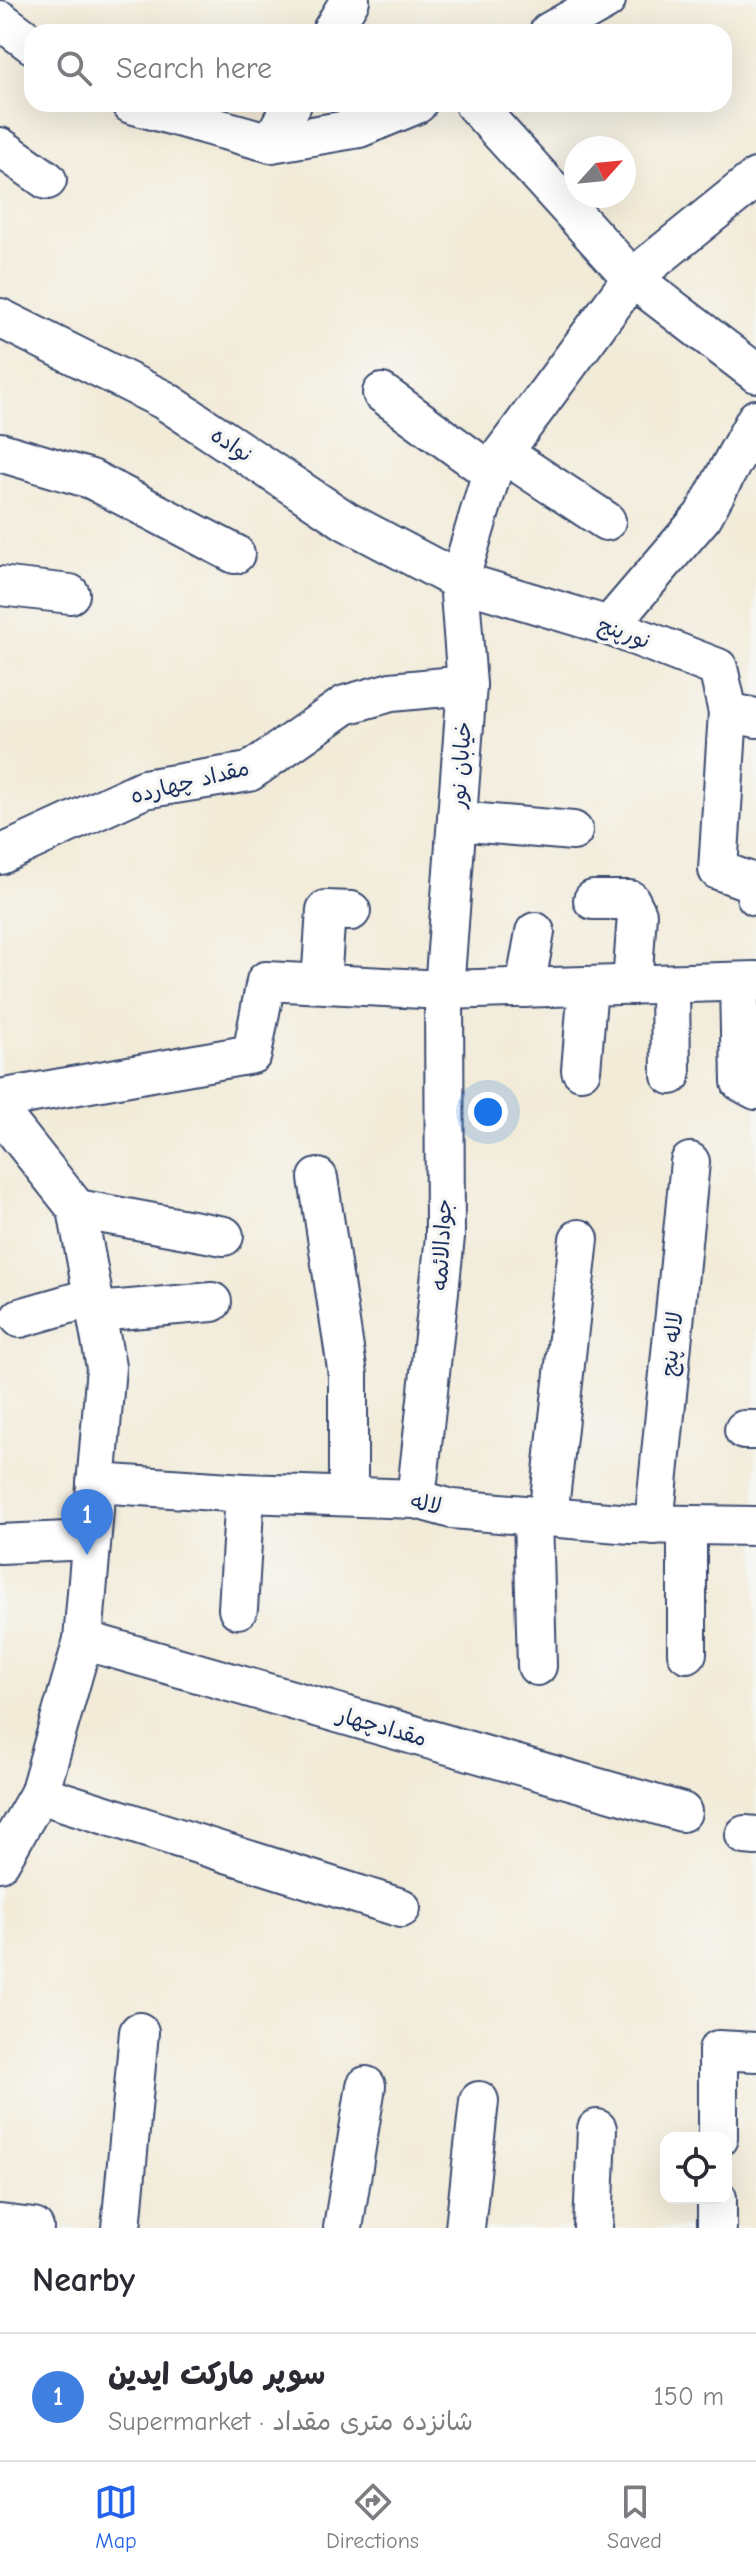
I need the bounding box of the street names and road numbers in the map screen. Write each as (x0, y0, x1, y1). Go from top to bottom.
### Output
street label: نواده (206, 422, 258, 468)
street label: نورپنج (594, 612, 654, 656)
street label: خیابان نور (445, 721, 477, 810)
street label: مقداد چهارده (128, 755, 252, 809)
street label: جوادالائمه (427, 1198, 457, 1292)
street label: لاله پنج (656, 1310, 690, 1378)
street label: لاله (408, 1488, 444, 1520)
street label: مقدادچهار (332, 1701, 430, 1752)

